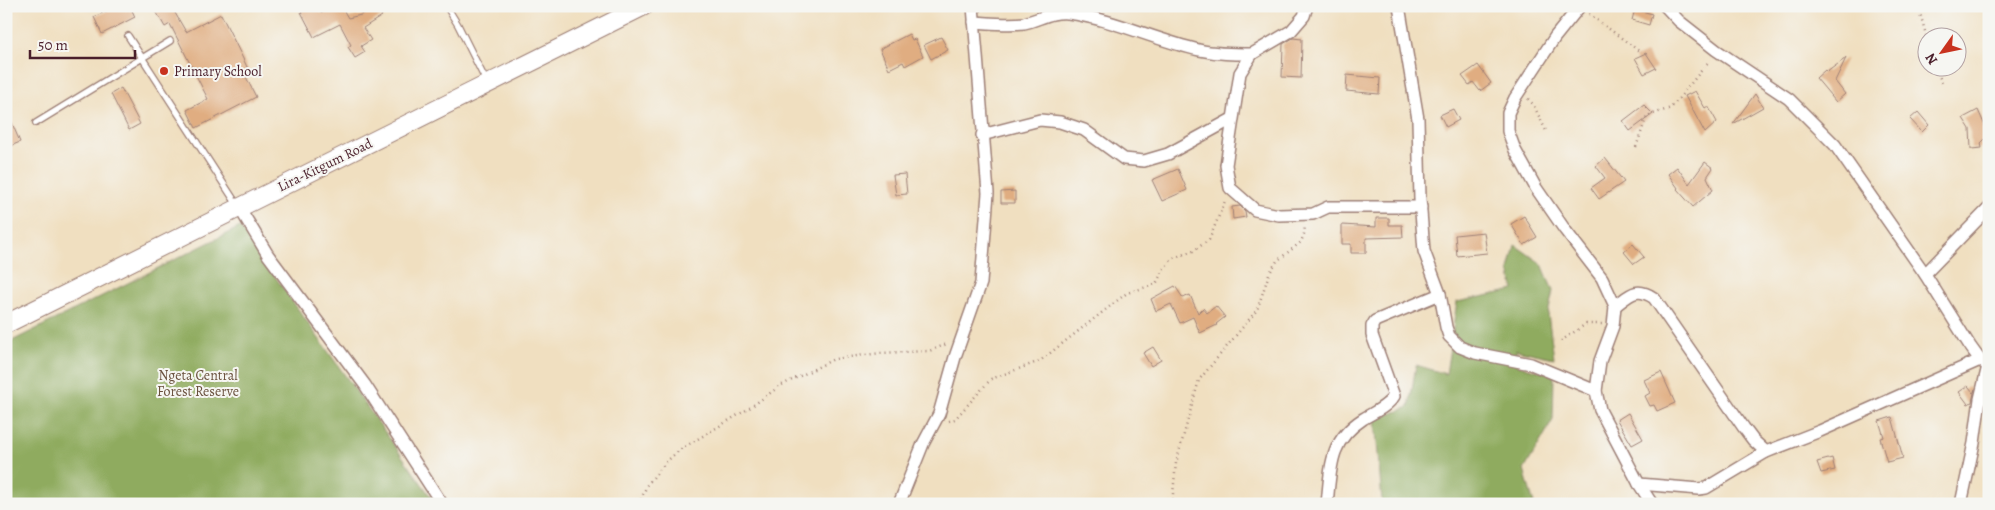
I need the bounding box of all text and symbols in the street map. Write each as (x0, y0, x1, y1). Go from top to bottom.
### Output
scale bar (30, 28, 135, 60)
north arrow (1918, 28, 1968, 78)
text: 50 m (38, 35, 68, 55)
text: N (1921, 49, 1942, 68)
place label: Primary School (174, 62, 262, 81)
marker: Primary School (158, 65, 170, 77)
street label: Lira-Kitgum Road (274, 134, 376, 196)
park label: Ngeta Central Forest Reserve (157, 366, 239, 401)

